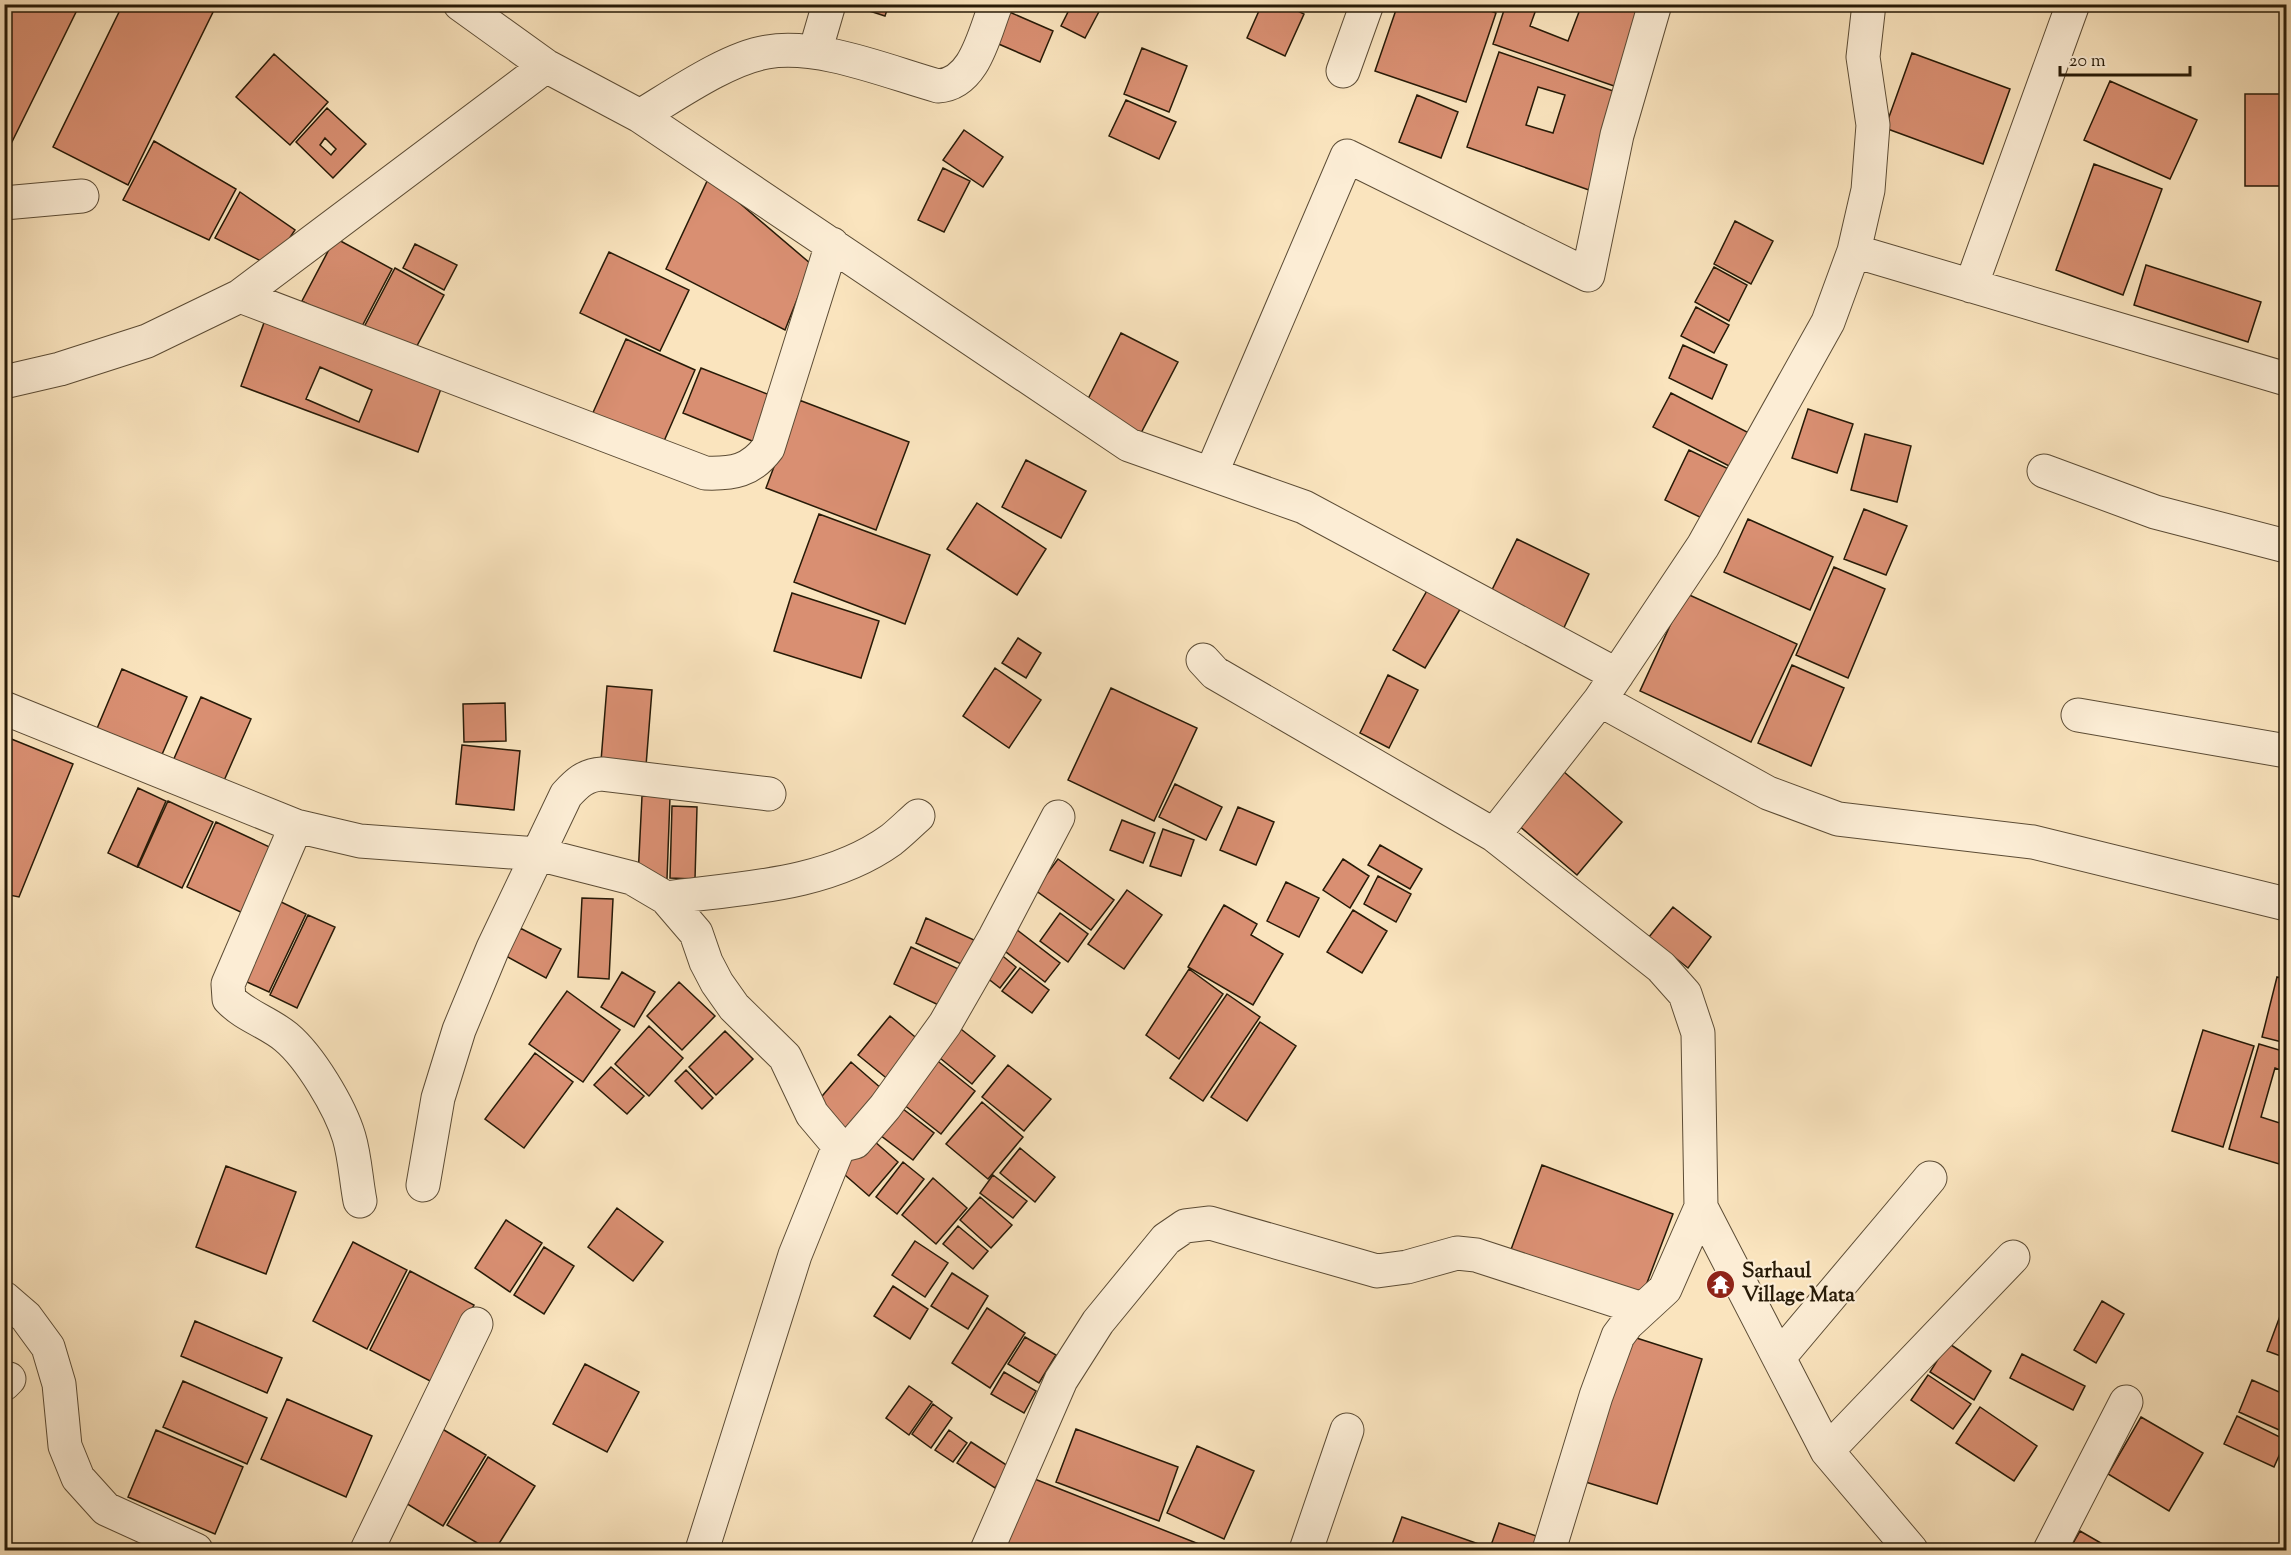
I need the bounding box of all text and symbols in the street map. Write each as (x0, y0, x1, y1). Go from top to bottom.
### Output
scale bar (2060, 39, 2190, 77)
text: 20 m (2069, 49, 2106, 75)
place label: Sarhaul Village Mata (1742, 1257, 1855, 1311)
temple icon: Sarhaul Village Mata (1705, 1268, 1737, 1300)

